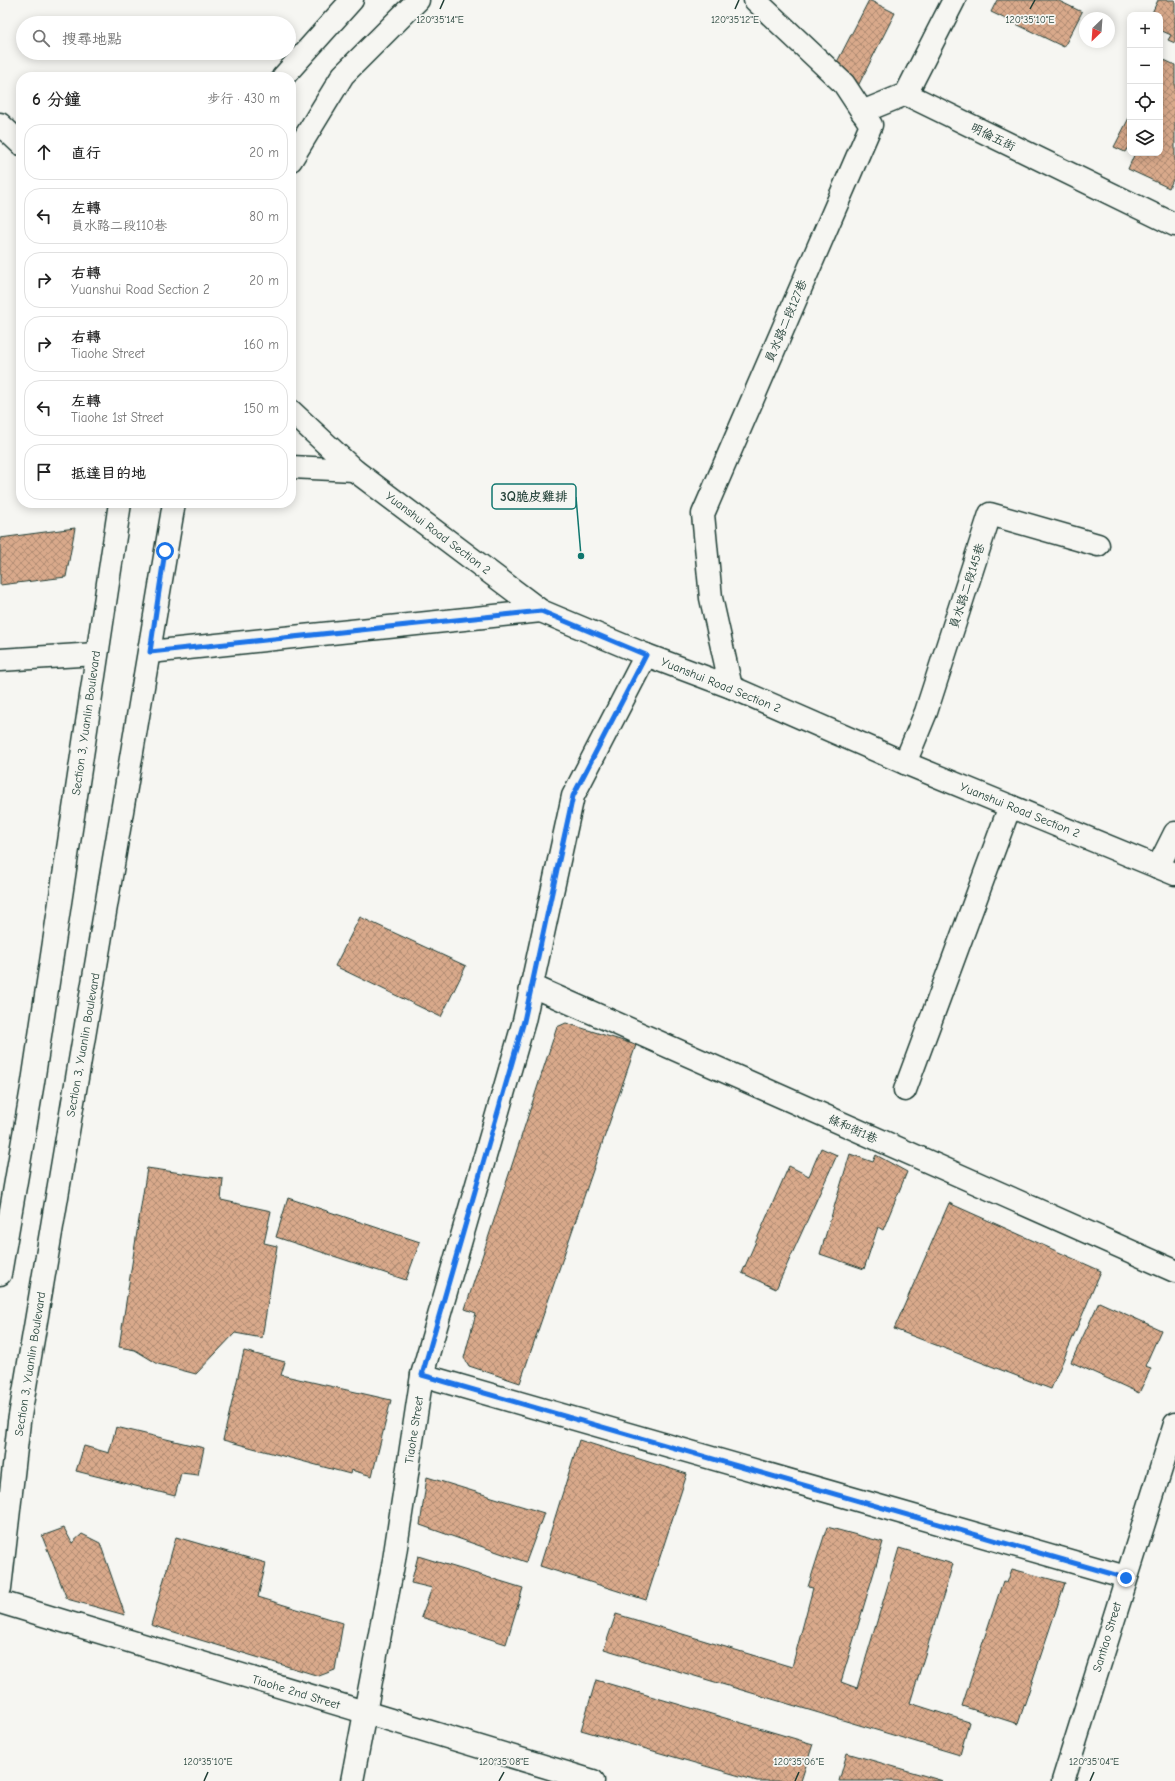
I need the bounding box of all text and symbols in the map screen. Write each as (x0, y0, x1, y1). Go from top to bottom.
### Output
north arrow (1079, 12, 1115, 48)
map controls (1127, 12, 1163, 156)
button: + (1127, 12, 1163, 48)
text: 120°35'14"E (416, 14, 464, 26)
text: 120°35'12"E (711, 14, 759, 26)
text: 120°35'10"E (1005, 14, 1055, 26)
search box (16, 16, 296, 60)
icon: search (30, 27, 52, 49)
text: 搜尋地點 (62, 30, 122, 48)
button: − (1127, 48, 1163, 84)
button: locate (1127, 84, 1163, 120)
text: 6 分鐘 (32, 90, 81, 109)
text: 步行 · 430 m (207, 91, 280, 106)
street label: 明倫五街 (968, 120, 1018, 154)
button: layers (1127, 120, 1163, 156)
icon: ahead (33, 141, 55, 163)
text: 直行 (71, 144, 101, 162)
text: 20 m (249, 145, 279, 160)
text: 左轉 (71, 199, 101, 217)
icon: left (33, 205, 55, 227)
text: 80 m (249, 209, 279, 224)
text: 員水路二段110巷 (71, 218, 167, 233)
text: 右轉 (71, 264, 101, 282)
icon: right (33, 269, 55, 291)
text: 20 m (249, 273, 279, 288)
street label: 員水路二段127巷 (762, 277, 810, 365)
text: Yuanshui Road Section 2 (71, 282, 210, 297)
text: 右轉 (71, 328, 101, 346)
icon: right (33, 333, 55, 355)
text: 160 m (244, 337, 279, 352)
text: Tiaohe Street (71, 346, 145, 361)
text: 左轉 (71, 392, 101, 410)
icon: left (33, 397, 55, 419)
text: 150 m (244, 401, 279, 416)
text: Tiaohe 1st Street (71, 410, 163, 425)
icon: arrive (33, 461, 55, 483)
text: 抵達目的地 (71, 464, 146, 482)
callout: 3Q脆皮雞排 (492, 484, 576, 509)
street label: Yuanshui Road Section 2 (383, 489, 493, 577)
text: 3Q脆皮雞排 (500, 489, 568, 504)
street label: 員水路二段145巷 (947, 541, 987, 631)
route start (156, 542, 174, 560)
street label: Section 3, Yuanlin Boulevard (69, 650, 103, 796)
street label: Yuanshui Road Section 2 (659, 655, 783, 715)
street label: Yuanshui Road Section 2 (958, 780, 1082, 840)
street label: Section 3, Yuanlin Boulevard (63, 972, 103, 1118)
street label: 條和街1巷 (826, 1112, 880, 1146)
street label: Section 3, Yuanlin Boulevard (12, 1291, 48, 1437)
street label: Tiaohe Street (402, 1395, 426, 1465)
route end (1117, 1569, 1135, 1587)
street label: Santiao Street (1090, 1600, 1124, 1674)
street label: Tiaohe 2nd Street (250, 1672, 342, 1712)
text: 120°35'10"E (183, 1756, 233, 1768)
text: 120°35'08"E (479, 1756, 529, 1768)
text: 120°35'06"E (774, 1756, 824, 1768)
text: 120°35'04"E (1069, 1756, 1119, 1768)

